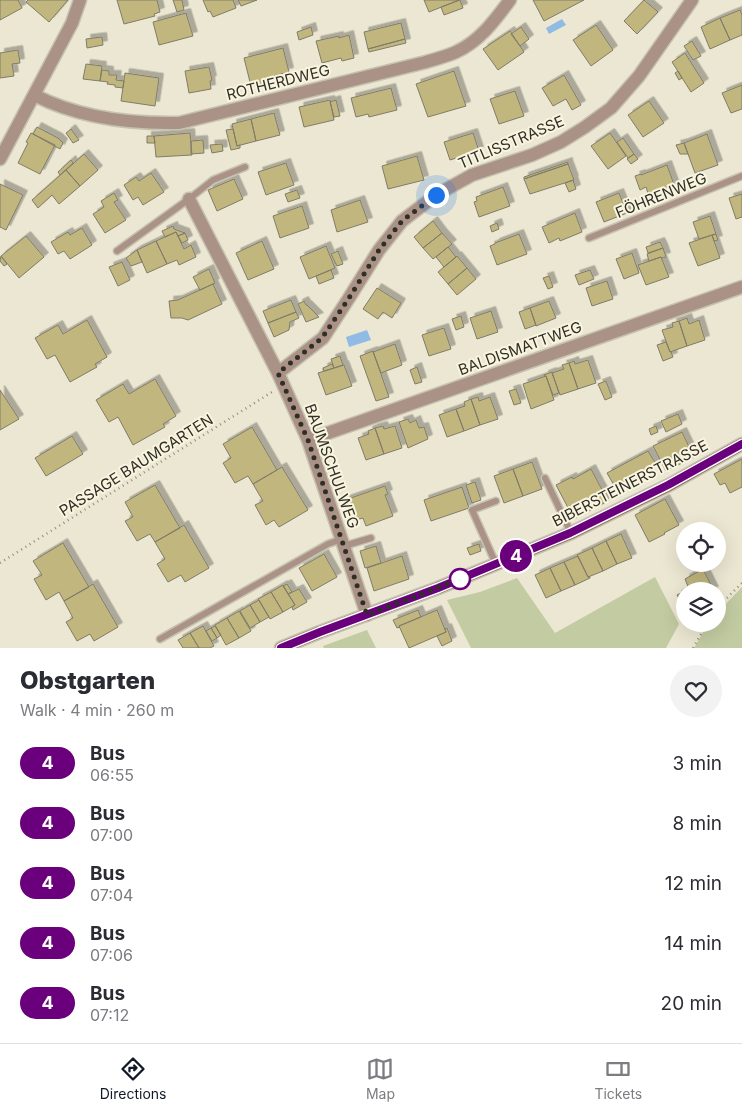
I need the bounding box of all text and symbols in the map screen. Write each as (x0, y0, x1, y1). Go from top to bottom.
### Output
street label: ROTHERDWEG (224, 60, 332, 104)
street label: TITLISSTRASSE (455, 111, 567, 173)
street label: FÖHRENWEG (613, 168, 709, 222)
your location (424, 183, 449, 208)
street label: BALDISMATTWEG (456, 317, 584, 379)
street label: BAUMSCHULWEG (301, 401, 363, 531)
street label: PASSAGE BAUMGARTEN (56, 410, 216, 520)
street label: BIBERSTEINERSTRASSE (549, 435, 711, 531)
map controls (676, 522, 726, 632)
button: locate (676, 522, 726, 572)
line badge: 4 (500, 540, 532, 572)
text: 4 (510, 545, 522, 566)
unlabelled marker (449, 568, 471, 590)
button: layers (676, 582, 726, 632)
button: heart (670, 665, 722, 717)
text: Obstgarten (20, 666, 155, 695)
text: Walk · 4 min · 260 m (20, 700, 174, 720)
text: Bus (90, 742, 125, 765)
text: 4 (41, 752, 54, 773)
text: 3 min (672, 752, 722, 775)
text: 06:55 (90, 765, 134, 785)
text: Bus (90, 802, 125, 825)
text: 4 (41, 812, 54, 833)
text: 8 min (672, 812, 722, 835)
text: 07:00 (90, 825, 133, 845)
text: Bus (90, 862, 125, 885)
text: 4 (41, 872, 54, 893)
text: 12 min (665, 872, 722, 895)
text: 07:04 (90, 885, 133, 905)
text: Bus (90, 922, 125, 945)
text: 4 (41, 932, 54, 953)
text: 14 min (664, 932, 722, 955)
text: 07:06 (90, 945, 133, 965)
text: Bus (90, 982, 125, 1005)
text: 4 (41, 992, 54, 1013)
text: 20 min (661, 992, 722, 1015)
text: 07:12 (90, 1005, 129, 1025)
tab: Directions (100, 1055, 166, 1102)
tab: Map (366, 1055, 395, 1102)
tab: Tickets (594, 1055, 642, 1102)

